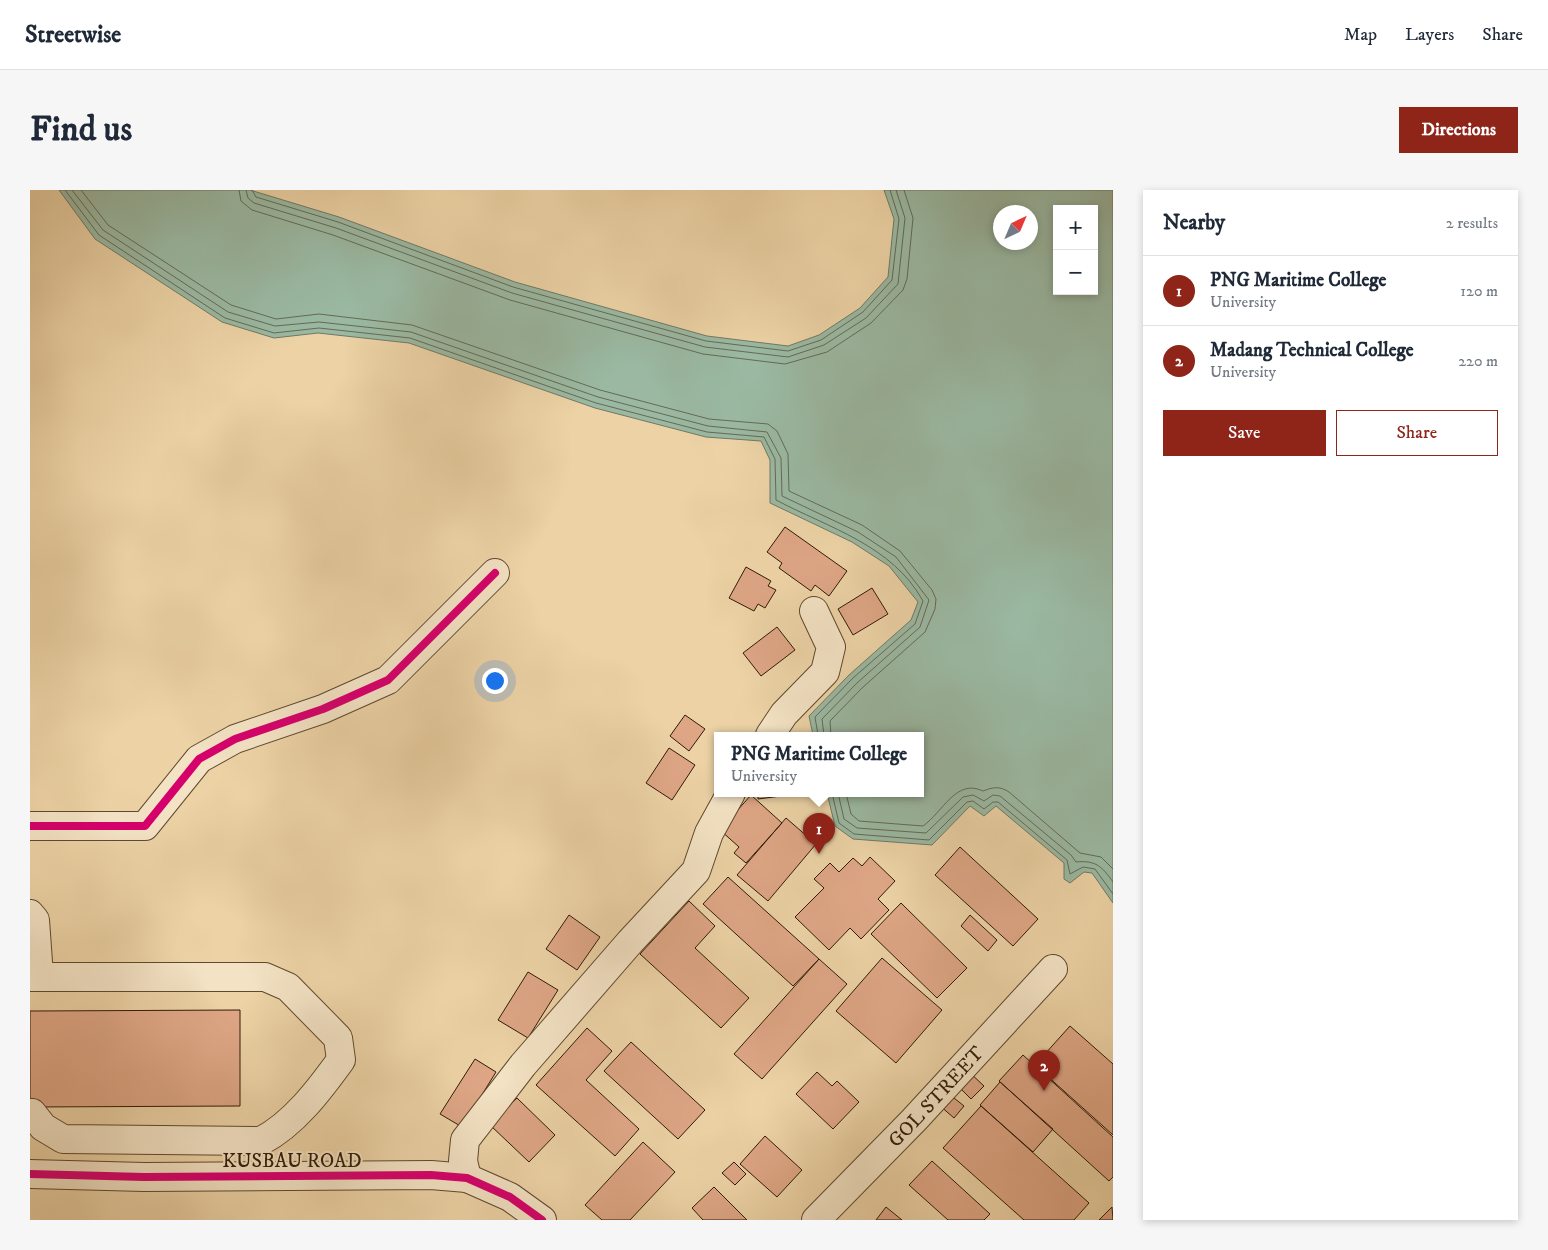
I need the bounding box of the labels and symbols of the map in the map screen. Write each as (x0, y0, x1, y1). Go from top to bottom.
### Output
north arrow (993, 205, 1038, 250)
your location (482, 668, 508, 694)
pin: 1 (803, 813, 835, 854)
street label: GOL STREET (883, 1042, 990, 1153)
pin: 2 (1028, 1050, 1060, 1091)
street label: KUSBAU ROAD (222, 1149, 362, 1174)

